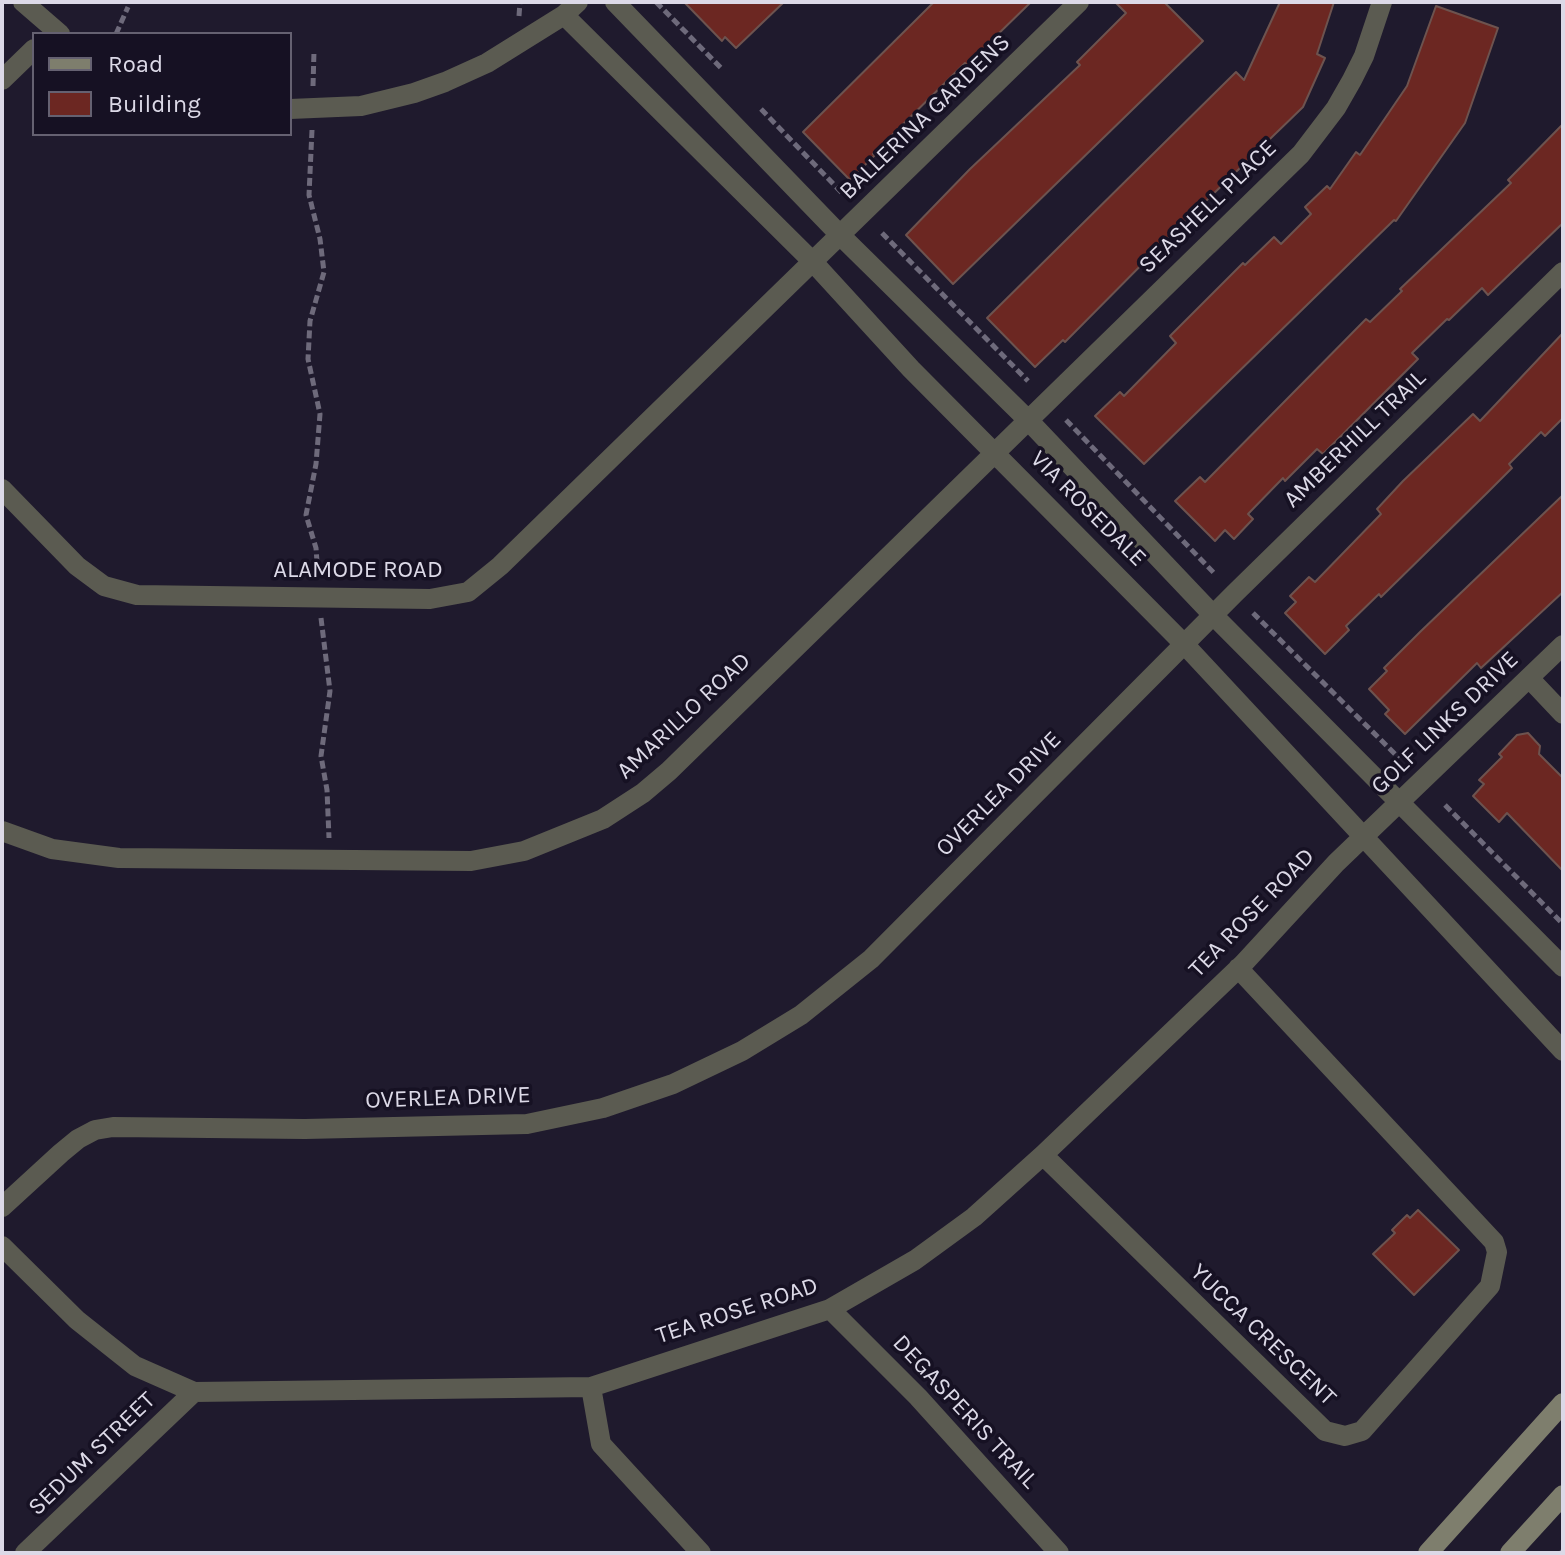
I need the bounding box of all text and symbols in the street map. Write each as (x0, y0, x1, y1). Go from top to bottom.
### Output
street label: BALLERINA GARDENS (834, 28, 1016, 206)
legend (32, 32, 292, 136)
text: Road (108, 50, 163, 78)
text: Building (108, 90, 201, 118)
street label: SEASHELL PLACE (1133, 134, 1283, 280)
street label: AMBERHILL TRAIL (1278, 364, 1432, 514)
street label: VIA ROSEDALE (1024, 445, 1152, 573)
street label: ALAMODE ROAD (273, 556, 443, 584)
street label: GOLF LINKS DRIVE (1365, 645, 1525, 801)
street label: AMARILLO ROAD (611, 647, 757, 785)
street label: OVERLEA DRIVE (930, 725, 1068, 863)
street label: TEA ROSE ROAD (1183, 842, 1321, 984)
street label: OVERLEA DRIVE (365, 1081, 531, 1115)
street label: YUCCA CRESCENT (1184, 1258, 1342, 1412)
street label: TEA ROSE ROAD (652, 1271, 822, 1351)
street label: DEGASPERIS TRAIL (886, 1329, 1044, 1495)
street label: SEDUM STREET (22, 1386, 162, 1522)

